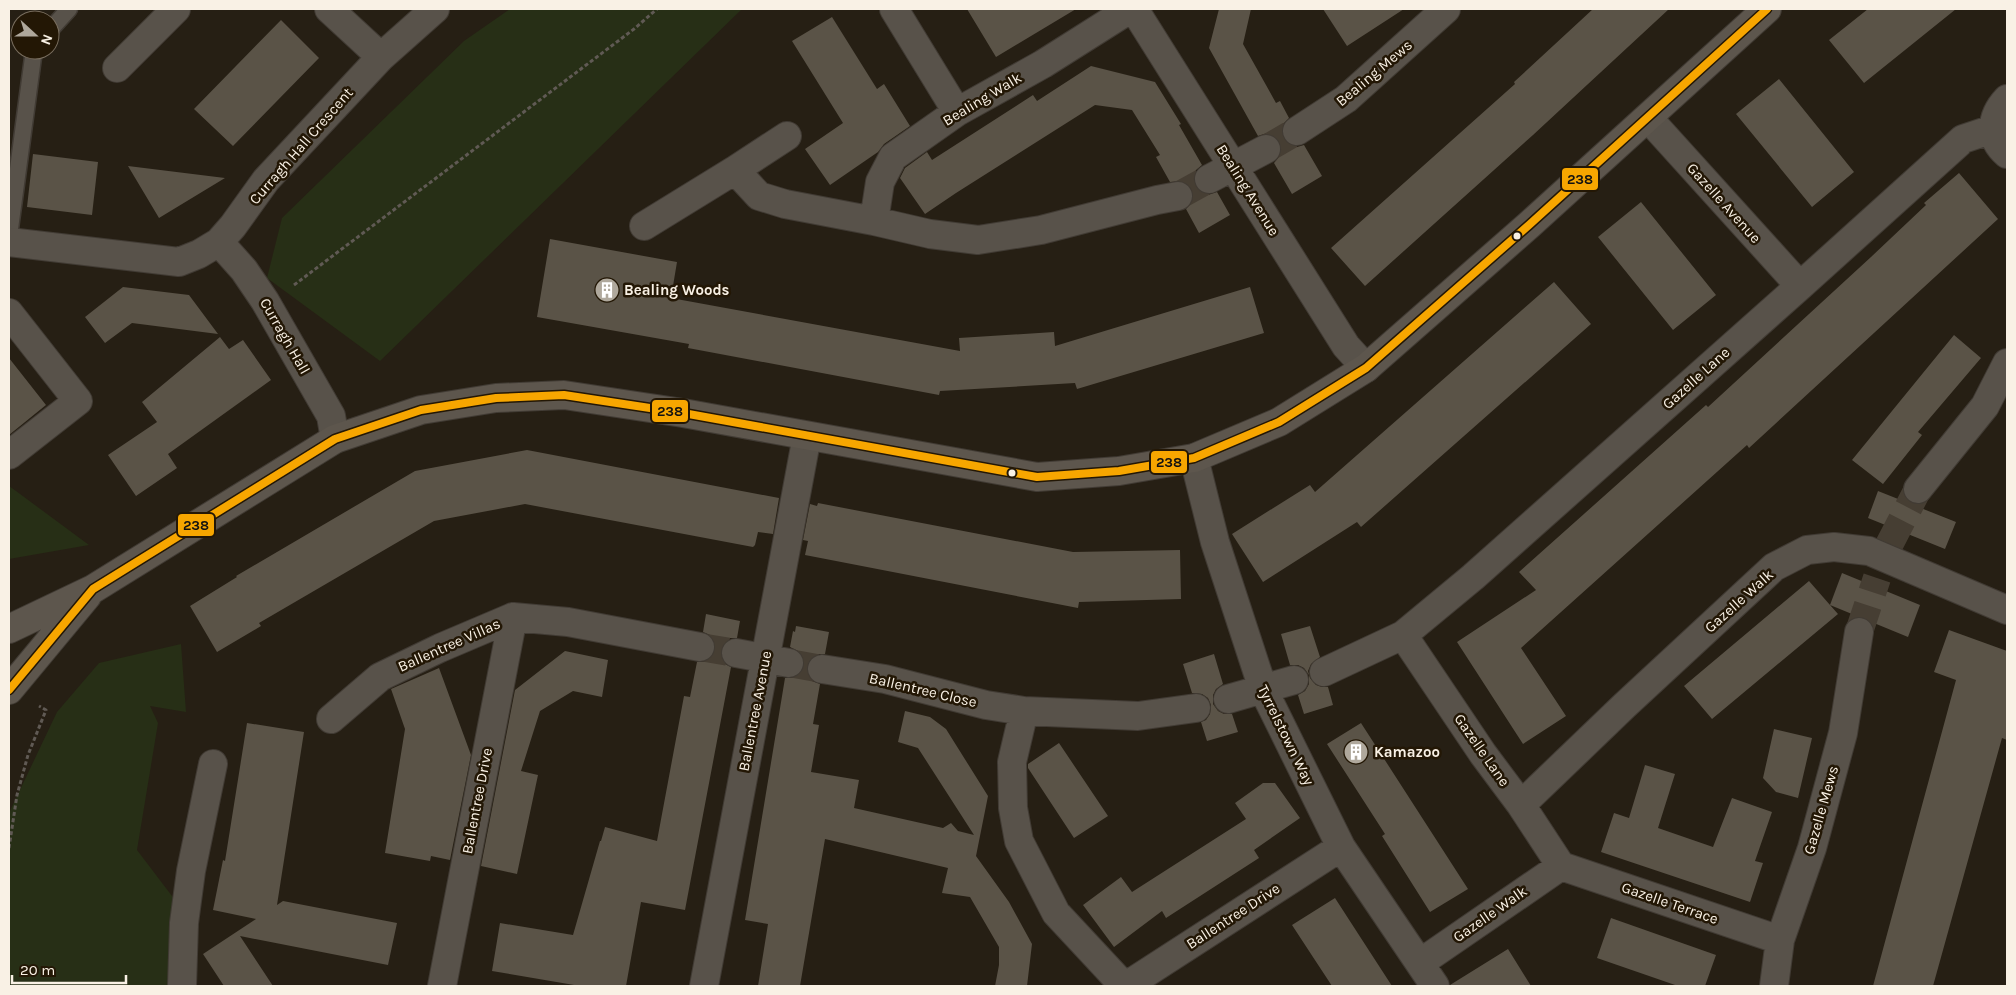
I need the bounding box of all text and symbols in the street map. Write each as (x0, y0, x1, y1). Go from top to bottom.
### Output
north arrow (10, 10, 60, 60)
text: N (37, 32, 56, 47)
street label: Bealing Mews (1332, 36, 1416, 110)
street label: Bealing Walk (939, 68, 1025, 130)
street label: Curragh Hall Crescent (245, 84, 357, 208)
street label: Bealing Avenue (1213, 141, 1283, 239)
street label: Gazelle Avenue (1683, 159, 1765, 247)
line badge: 238 (1561, 167, 1599, 191)
text: 238 (1567, 171, 1593, 188)
unlabelled marker (1512, 231, 1522, 241)
building icon: Bealing Woods (594, 277, 620, 303)
place label: Bealing Woods (624, 281, 730, 299)
street label: Curragh Hall (256, 295, 314, 377)
street label: Gazelle Lane (1659, 343, 1733, 413)
line badge: 238 (651, 399, 689, 423)
text: 238 (657, 403, 683, 420)
line badge: 238 (1150, 450, 1188, 474)
text: 238 (1156, 454, 1182, 471)
unlabelled marker (1007, 468, 1017, 478)
line badge: 238 (177, 513, 215, 537)
text: 238 (183, 517, 209, 534)
street label: Gazelle Walk (1701, 565, 1777, 637)
street label: Ballentree Villas (395, 614, 503, 676)
street label: Ballentree Avenue (735, 649, 775, 773)
street label: Ballentree Close (867, 669, 979, 711)
street label: Tyrrelstown Way (1254, 682, 1318, 788)
street label: Gazelle Lane (1450, 710, 1514, 790)
building icon: Kamazoo (1343, 739, 1369, 765)
place label: Kamazoo (1374, 743, 1440, 761)
street label: Ballentree Drive (458, 746, 496, 856)
street label: Gazelle Mews (1800, 764, 1842, 856)
street label: Gazelle Terrace (1619, 878, 1721, 928)
street label: Ballentree Drive (1183, 879, 1283, 953)
street label: Gazelle Walk (1450, 882, 1530, 946)
scale bar (12, 952, 126, 984)
text: 20 m (20, 961, 55, 979)

